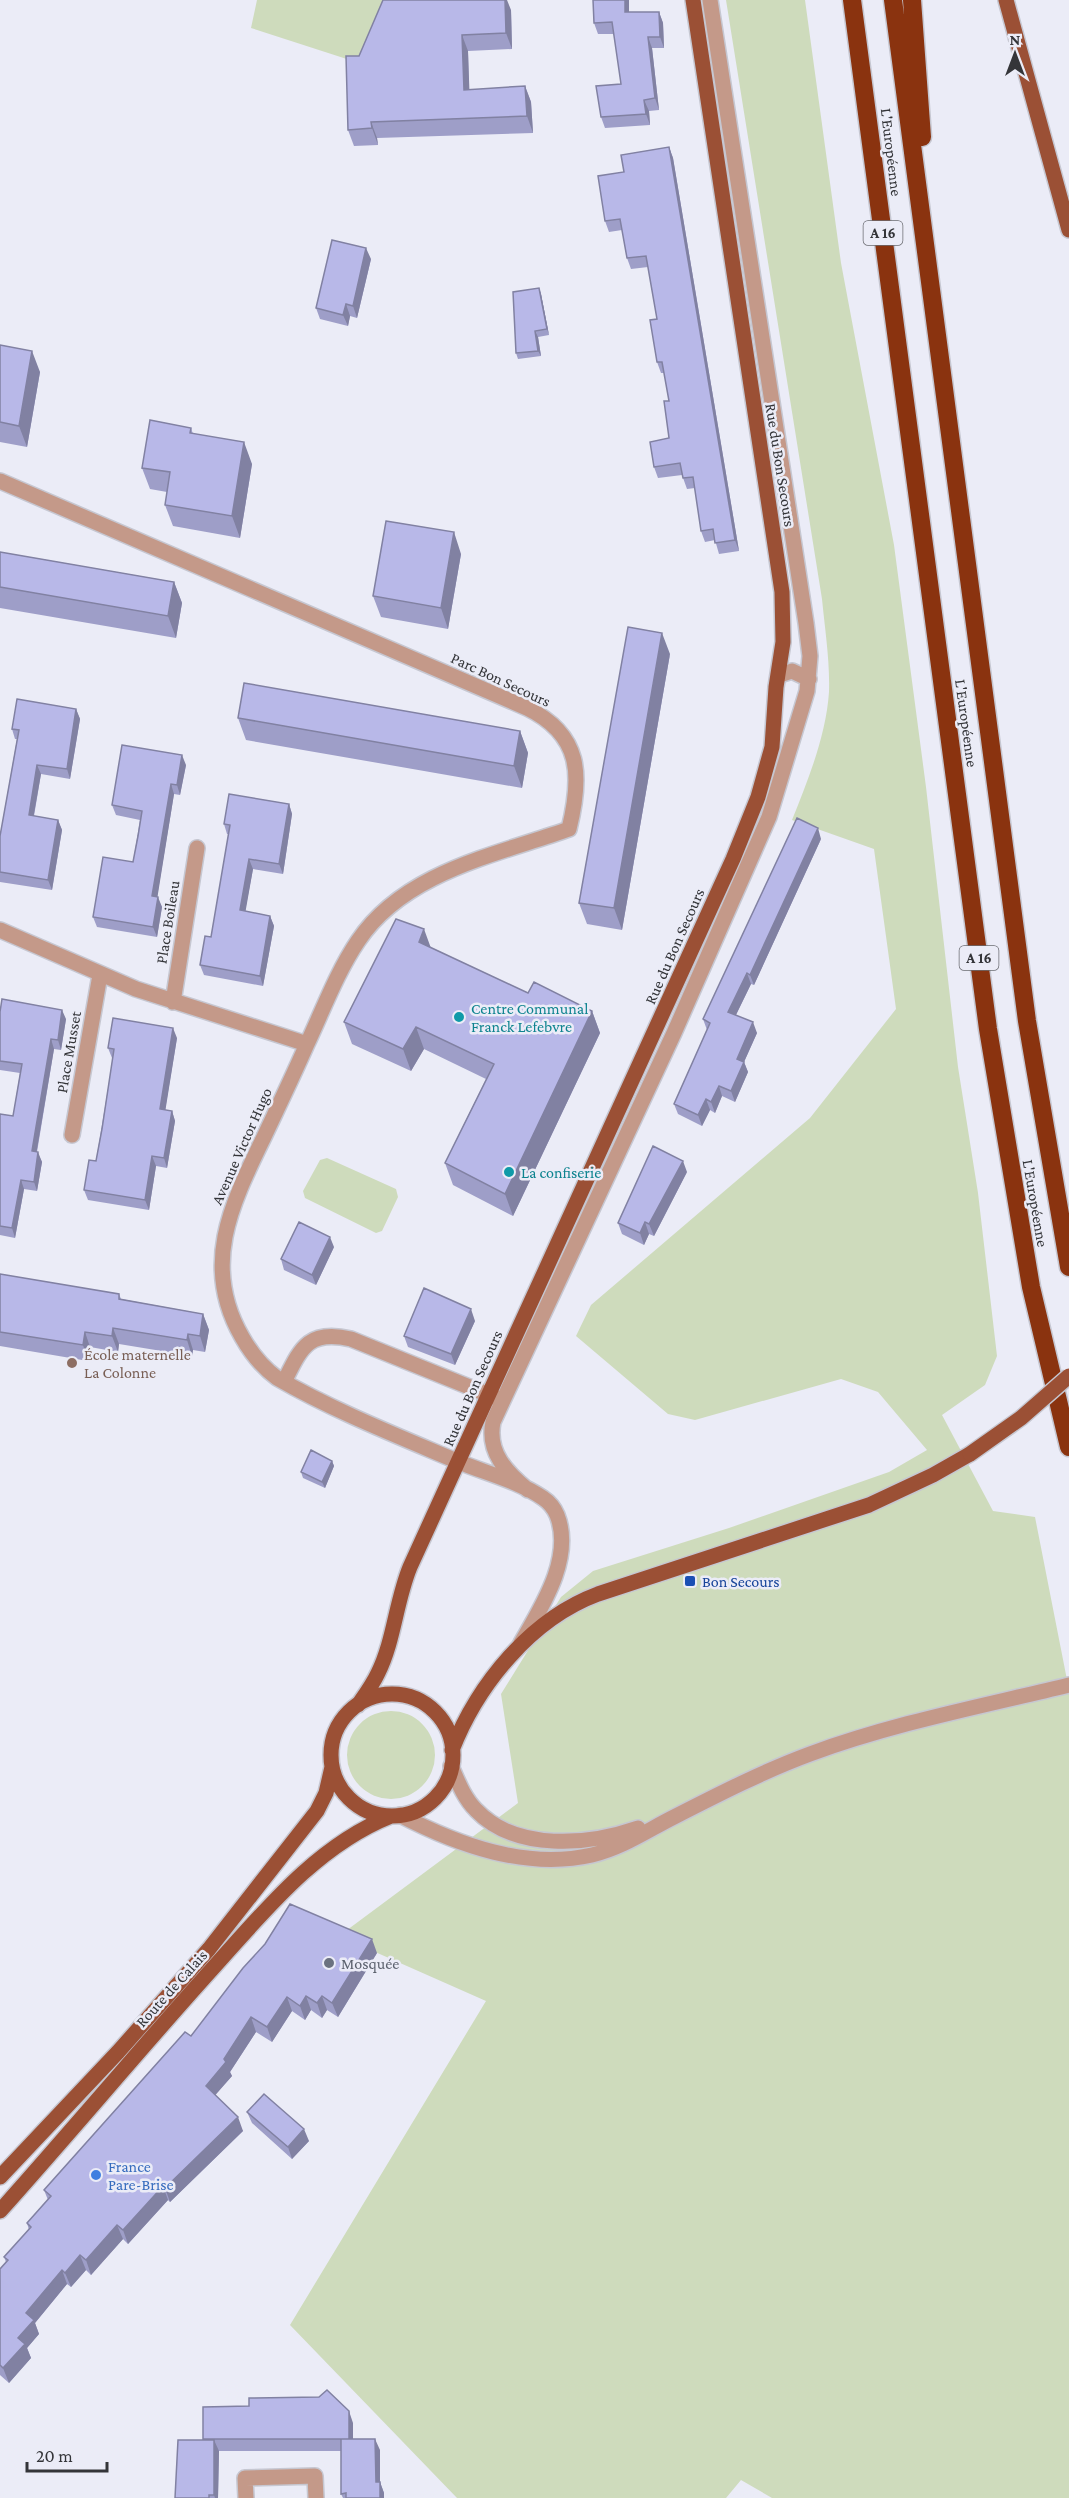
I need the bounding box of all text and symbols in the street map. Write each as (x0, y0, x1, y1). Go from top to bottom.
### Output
north arrow (985, 24, 1045, 84)
text: N (1010, 31, 1021, 48)
street label: L'Européenne (877, 107, 905, 197)
road number: A 16 (864, 221, 902, 245)
street label: Rue du Bon Secours (762, 402, 799, 528)
street label: Parc Bon Secours (448, 649, 553, 710)
street label: L'Européenne (951, 678, 981, 768)
street label: Place Boileau (153, 879, 183, 965)
street label: Rue du Bon Secours (641, 886, 708, 1007)
road number: A 16 (960, 946, 998, 970)
place label: Centre Communal Franck Lefebvre (471, 1000, 588, 1035)
street label: Place Musset (53, 1009, 84, 1094)
marker: Centre Communal Franck Lefebvre (452, 1010, 466, 1024)
street label: Avenue Victor Hugo (208, 1085, 276, 1208)
street label: L'Européenne (1018, 1158, 1052, 1248)
place label: La confiserie (521, 1164, 601, 1181)
marker: La confiserie (502, 1165, 516, 1179)
street label: Rue du Bon Secours (439, 1328, 506, 1449)
place label: École maternelle La Colonne (84, 1346, 191, 1381)
marker: École maternelle La Colonne (65, 1356, 79, 1370)
place label: Bon Secours (702, 1573, 780, 1590)
marker: Bon Secours (683, 1574, 697, 1588)
street label: Route de Calais (132, 1946, 210, 2030)
place label: Mosquée (341, 1955, 399, 1973)
marker: Mosquée (322, 1956, 336, 1970)
place label: France Pare-Brise (108, 2158, 174, 2193)
marker: France Pare-Brise (89, 2168, 103, 2182)
scale bar (27, 2435, 106, 2473)
text: 20 m (36, 2446, 73, 2466)

